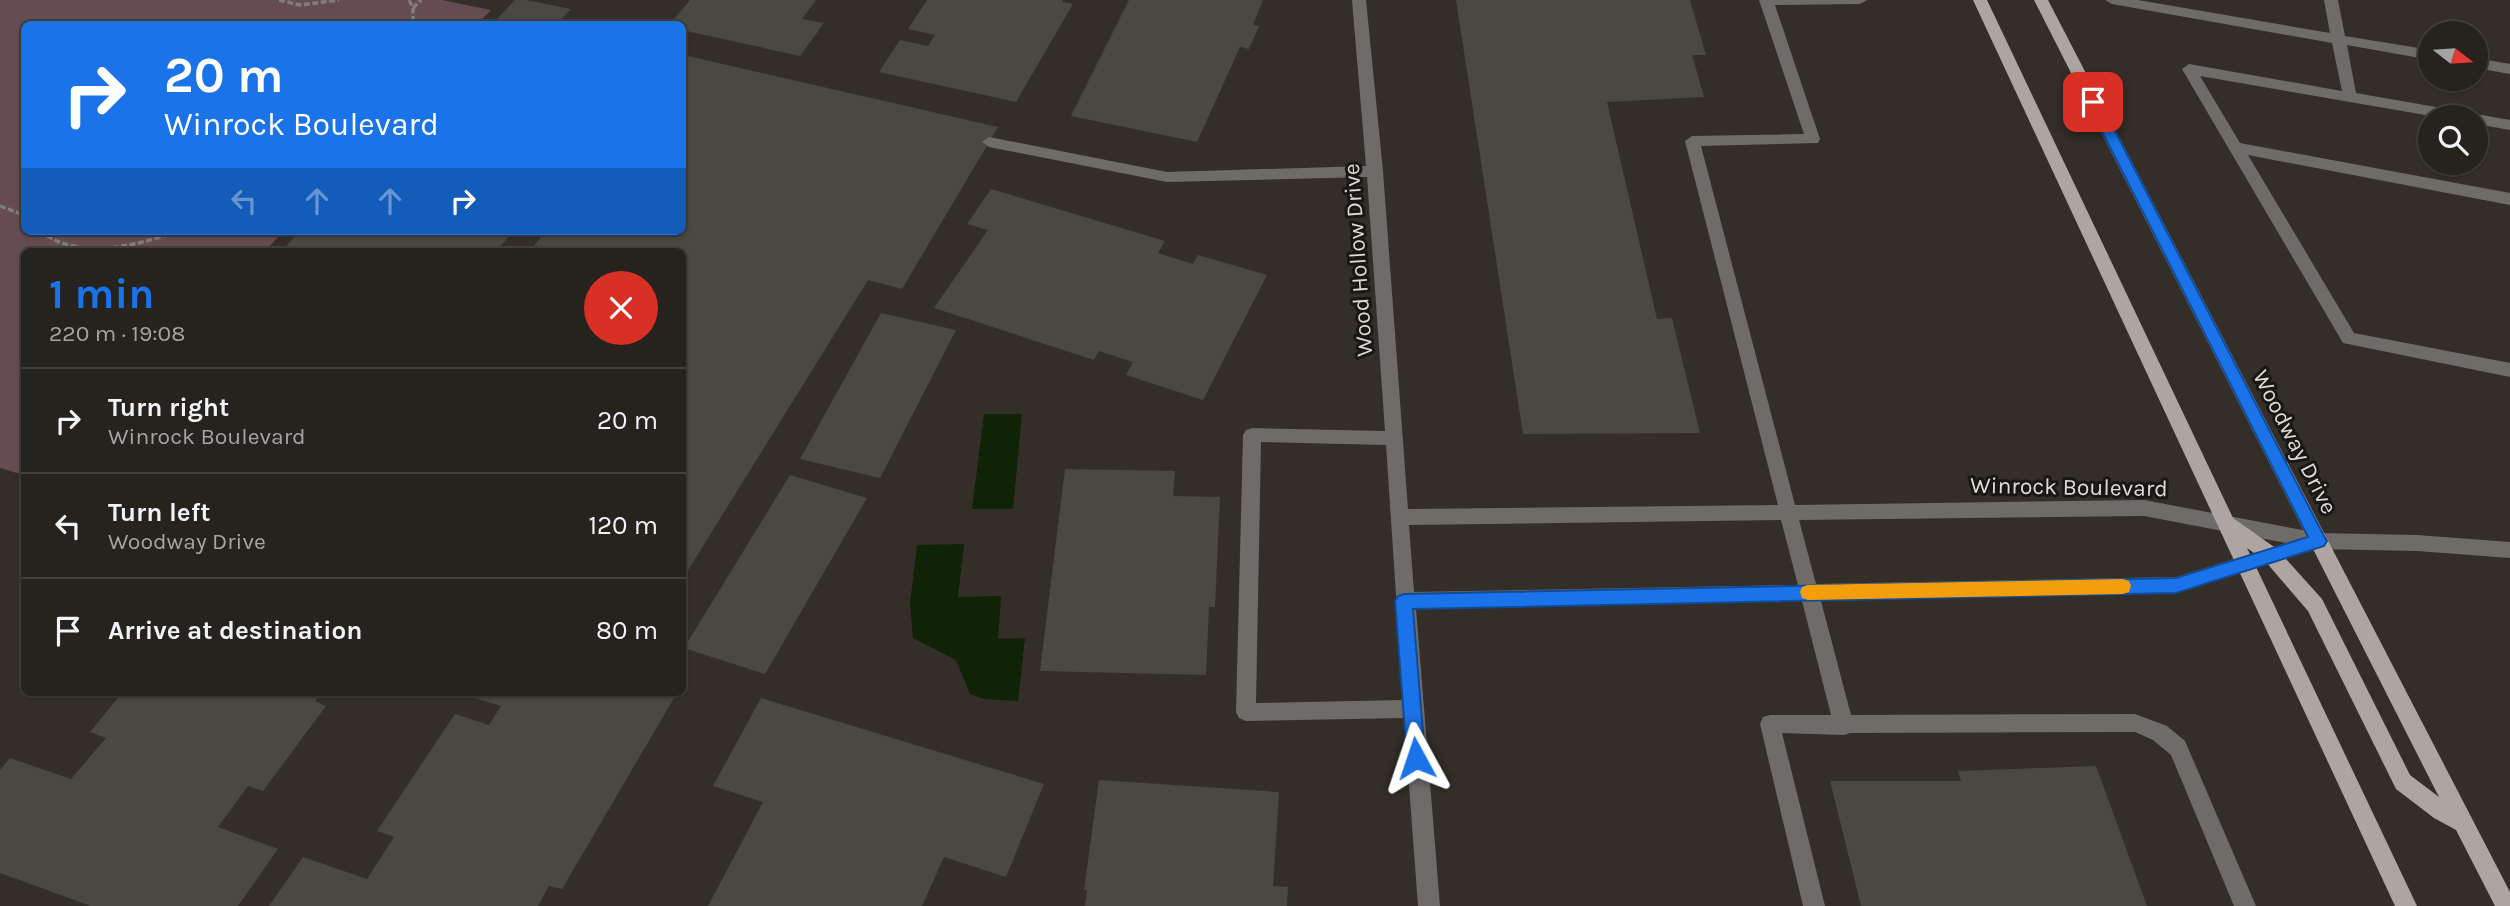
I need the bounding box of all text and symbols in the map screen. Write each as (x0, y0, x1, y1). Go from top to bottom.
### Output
north arrow (2418, 21, 2488, 91)
map controls (2418, 21, 2488, 175)
text: 20 m (164, 47, 284, 104)
icon: right (49, 49, 140, 140)
pin (2063, 72, 2123, 132)
icon: arrive (2074, 83, 2112, 121)
button: search (2418, 105, 2488, 175)
text: Winrock Boulevard (164, 106, 439, 143)
street label: Wood Hollow Drive (1338, 163, 1378, 357)
icon: left (225, 182, 263, 220)
icon: ahead (298, 182, 336, 220)
icon: ahead (371, 182, 409, 220)
icon: right (444, 182, 482, 220)
text: 1 min (49, 269, 154, 319)
button: close (584, 271, 658, 345)
text: 220 m · 19:08 (49, 320, 185, 347)
street label: Woodway Drive (2247, 366, 2343, 518)
text: Turn right (108, 392, 229, 423)
icon: right (49, 402, 87, 440)
text: 20 m (597, 405, 658, 436)
text: Winrock Boulevard (108, 423, 306, 450)
street label: Winrock Boulevard (1970, 472, 2168, 502)
text: Turn left (108, 497, 210, 528)
icon: left (49, 507, 87, 545)
text: 120 m (588, 510, 658, 541)
text: Woodway Drive (108, 528, 266, 555)
icon: arrive (49, 612, 87, 650)
text: Arrive at destination (108, 615, 362, 646)
text: 80 m (596, 615, 658, 646)
position arrow (1379, 721, 1453, 795)

